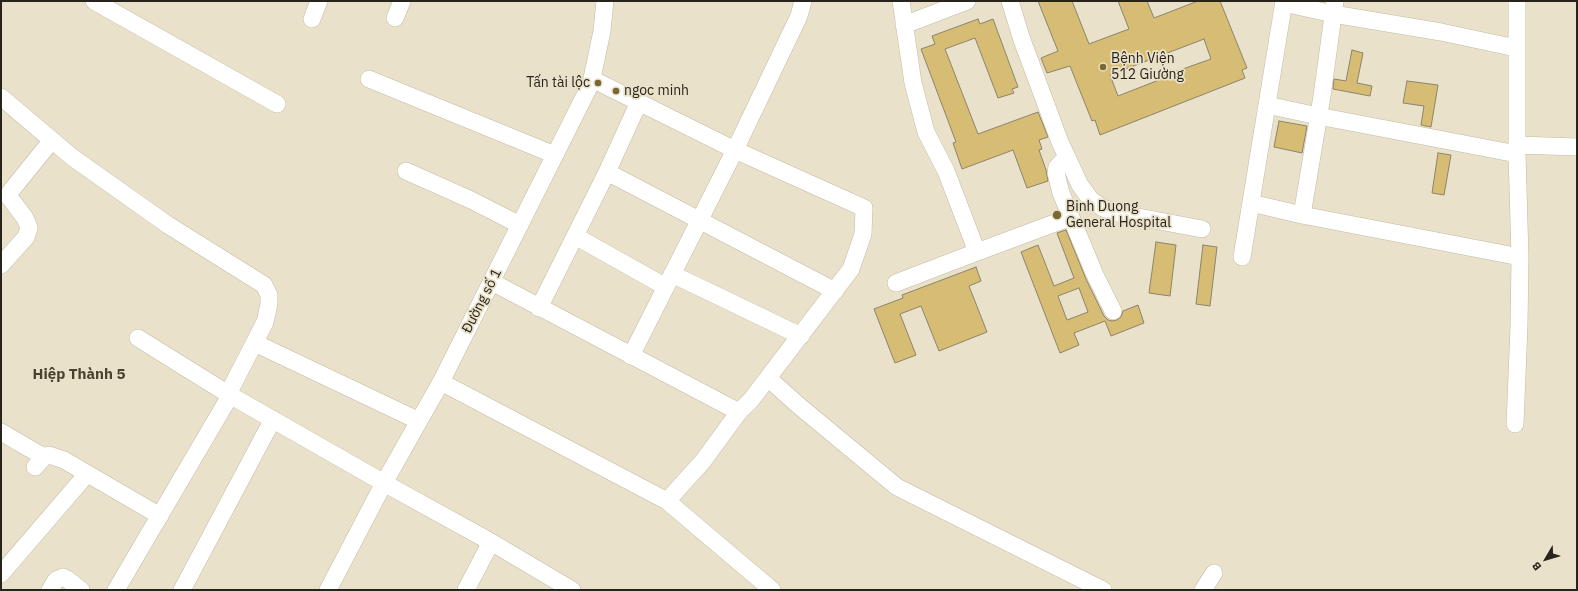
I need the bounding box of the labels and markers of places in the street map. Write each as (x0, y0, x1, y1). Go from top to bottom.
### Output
place label: Bệnh Viện 512 Giường (1111, 51, 1184, 84)
marker: Bệnh Viện 512 Giường (1098, 62, 1108, 72)
place label: Tấn tài lộc (526, 75, 590, 91)
marker: Tấn tài lộc (593, 78, 603, 88)
place label: ngoc minh (624, 83, 689, 99)
marker: ngoc minh (611, 86, 621, 96)
place label: Binh Duong General Hospital (1066, 199, 1171, 232)
marker: Binh Duong General Hospital (1051, 209, 1063, 221)

